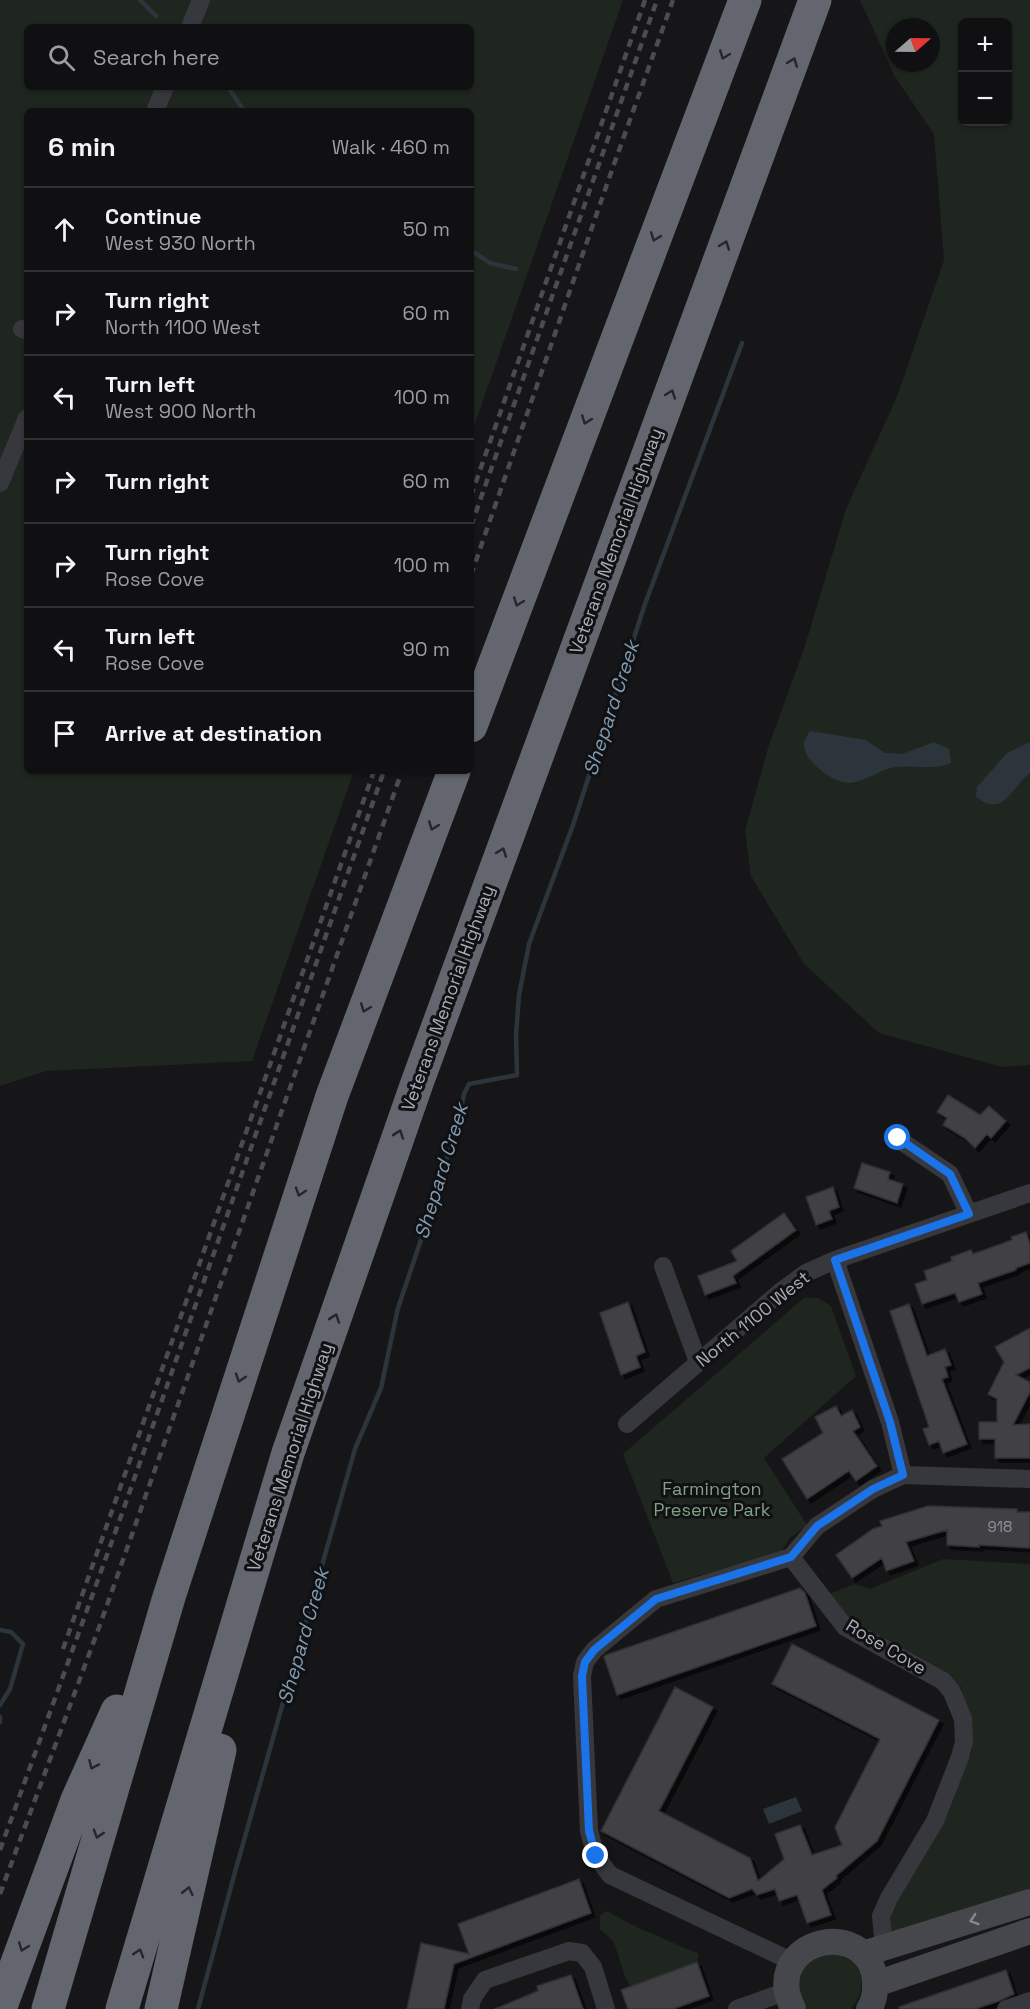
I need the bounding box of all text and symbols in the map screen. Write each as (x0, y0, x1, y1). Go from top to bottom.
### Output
north arrow (886, 18, 940, 72)
map controls (958, 18, 1012, 126)
button: + (958, 18, 1012, 72)
search box (24, 24, 474, 90)
icon: search (45, 41, 78, 74)
text: Search here (93, 43, 220, 71)
one-way arrow (719, 49, 731, 60)
one-way arrow (785, 57, 798, 68)
button: − (958, 72, 1012, 126)
text: 6 min (48, 130, 116, 164)
text: Walk · 460 m (332, 134, 450, 160)
text: Continue (105, 202, 201, 230)
icon: ahead (48, 213, 81, 246)
text: 50 m (403, 216, 450, 242)
text: West 930 North (105, 230, 256, 256)
one-way arrow (650, 231, 662, 242)
one-way arrow (718, 240, 731, 251)
text: Turn right (105, 286, 210, 314)
icon: right (48, 297, 81, 330)
text: 60 m (403, 300, 450, 326)
text: North 1100 West (105, 314, 261, 340)
text: Turn left (105, 370, 195, 398)
icon: left (48, 381, 81, 414)
text: 100 m (394, 384, 450, 410)
one-way arrow (663, 389, 676, 399)
text: West 900 North (105, 398, 256, 424)
one-way arrow (581, 414, 594, 425)
street label: Veterans Memorial Highway (564, 425, 667, 657)
icon: right (48, 465, 81, 498)
text: Turn right (105, 467, 210, 495)
text: 60 m (403, 468, 450, 494)
text: Turn right (105, 538, 210, 566)
icon: right (48, 549, 81, 582)
text: 100 m (394, 552, 450, 578)
text: Rose Cove (105, 566, 205, 592)
one-way arrow (512, 596, 525, 607)
text: Turn left (105, 622, 195, 650)
icon: left (48, 633, 81, 666)
water label: Shepard Creek (577, 635, 646, 779)
text: 90 m (403, 636, 450, 662)
text: Rose Cove (105, 650, 205, 676)
icon: arrive (48, 717, 81, 750)
text: Arrive at destination (105, 719, 322, 747)
one-way arrow (428, 820, 441, 831)
one-way arrow (494, 848, 507, 858)
street label: Veterans Memorial Highway (396, 882, 499, 1114)
one-way arrow (359, 1002, 372, 1013)
water label: Shepard Creek (408, 1098, 475, 1242)
route start (884, 1124, 910, 1150)
one-way arrow (391, 1129, 404, 1140)
one-way arrow (295, 1186, 308, 1197)
street label: North 1100 West (691, 1266, 814, 1372)
one-way arrow (327, 1314, 340, 1324)
street label: Veterans Memorial Highway (242, 1340, 337, 1574)
one-way arrow (235, 1372, 248, 1383)
park label: Farmington Preserve Park (654, 1477, 771, 1521)
house number: 918 (988, 1517, 1012, 1536)
water label: Shepard Creek (271, 1563, 335, 1707)
street label: Rose Cove (842, 1614, 931, 1679)
one-way arrow (88, 1759, 100, 1770)
one-way arrow (93, 1828, 105, 1839)
route end (582, 1842, 608, 1868)
one-way arrow (181, 1886, 194, 1896)
one-way arrow (969, 1913, 980, 1925)
one-way arrow (17, 1941, 30, 1952)
one-way arrow (132, 1948, 144, 1959)

